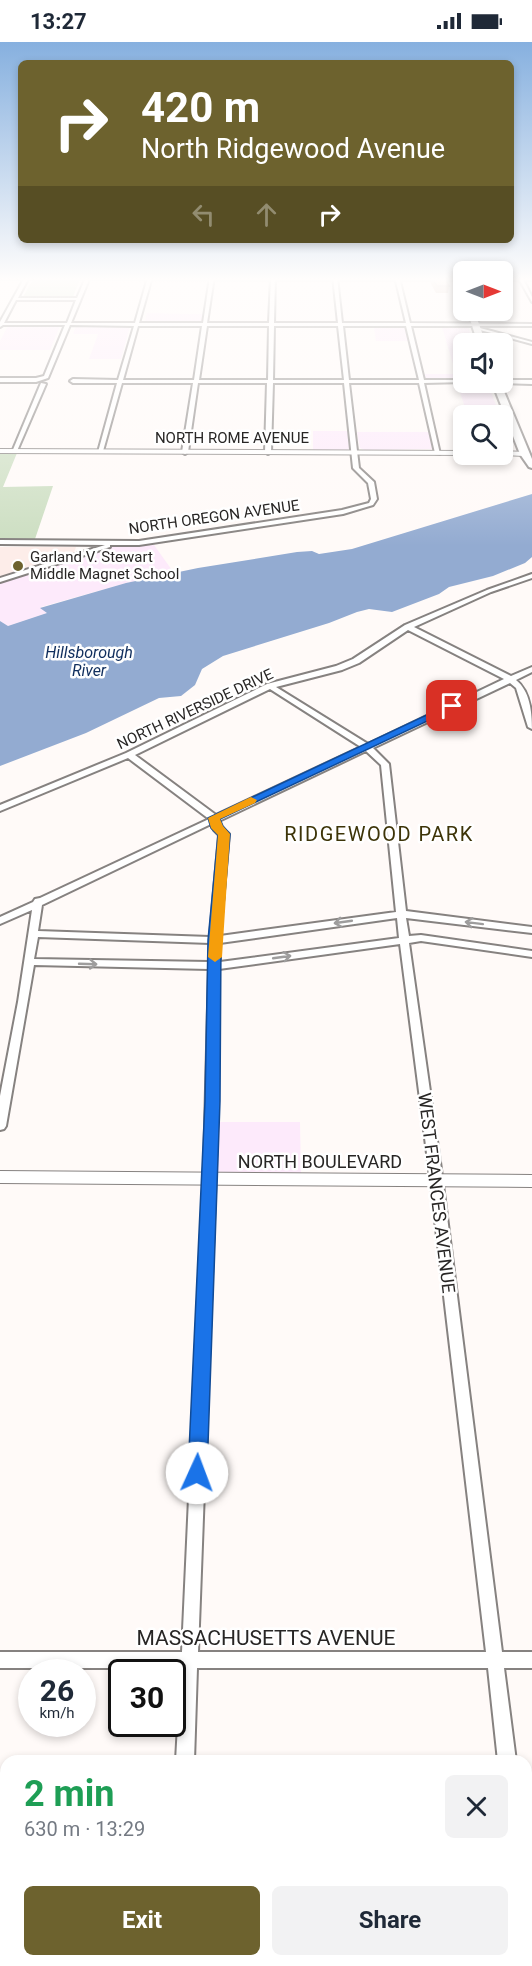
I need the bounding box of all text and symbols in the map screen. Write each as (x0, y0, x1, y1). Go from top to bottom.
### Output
text: 13:27 (30, 9, 87, 34)
text: 420 m (141, 83, 260, 132)
icon: right (42, 84, 120, 162)
text: North Ridgewood Avenue (141, 133, 445, 165)
icon: left (187, 198, 220, 231)
icon: ahead (250, 198, 283, 231)
icon: right (313, 198, 346, 231)
north arrow (453, 261, 513, 321)
map controls (453, 261, 513, 465)
button: sound (453, 333, 513, 393)
button: search (453, 405, 513, 465)
street label: NORTH ROME AVENUE (155, 429, 310, 447)
street label: NORTH OREGON AVENUE (127, 496, 301, 538)
place label: Garland V. Stewart Middle Magnet School (30, 548, 179, 583)
marker: Garland V. Stewart Middle Magnet School (11, 559, 25, 573)
water label: Hillsborough River (45, 643, 133, 680)
street label: NORTH RIVERSIDE DRIVE (114, 665, 276, 753)
pin (426, 680, 477, 731)
icon: arrive (435, 689, 468, 722)
district label: RIDGEWOOD PARK (284, 822, 474, 846)
one-way arrow (334, 917, 353, 928)
one-way arrow (464, 917, 484, 928)
one-way arrow (272, 951, 291, 962)
one-way arrow (77, 958, 97, 969)
street label: WEST FRANCES AVENUE (414, 1092, 460, 1294)
street label: NORTH BOULEVARD (238, 1151, 402, 1172)
position arrow (165, 1441, 229, 1505)
street label: MASSACHUSETTS AVENUE (136, 1626, 396, 1650)
speed limit sign: 30 (108, 1659, 186, 1737)
text: 26 (40, 1673, 74, 1708)
text: km/h (39, 1704, 75, 1722)
text: 2 min (24, 1773, 115, 1815)
button: close (445, 1775, 508, 1838)
text: 630 m · 13:29 (24, 1817, 145, 1841)
button: Exit (24, 1886, 260, 1955)
button: Share (272, 1886, 508, 1955)

